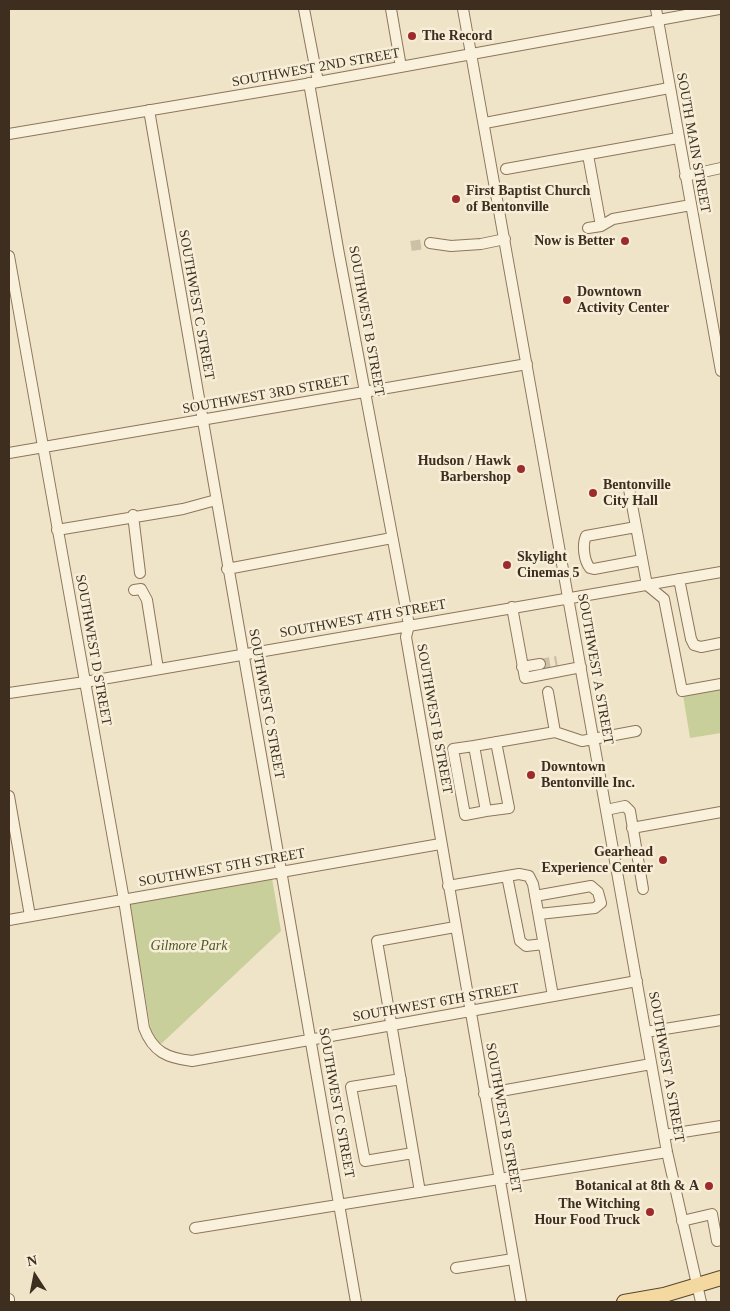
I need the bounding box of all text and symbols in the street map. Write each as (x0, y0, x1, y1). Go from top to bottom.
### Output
place label: The Record (422, 28, 492, 44)
marker: The Record (406, 30, 418, 42)
street label: SOUTHWEST 2ND STREET (231, 45, 401, 91)
street label: SOUTH MAIN STREET (672, 71, 714, 215)
place label: First Baptist Church of Bentonville (466, 183, 590, 216)
marker: First Baptist Church of Bentonville (450, 193, 462, 205)
street label: SOUTHWEST C STREET (174, 228, 218, 382)
place label: Now is Better (534, 233, 615, 249)
marker: Now is Better (619, 235, 631, 247)
street label: SOUTHWEST B STREET (344, 244, 388, 398)
place label: Downtown Activity Center (577, 284, 669, 316)
marker: Downtown Activity Center (561, 294, 573, 306)
street label: SOUTHWEST 3RD STREET (181, 372, 351, 418)
place label: Hudson / Hawk Barbershop (418, 453, 511, 486)
marker: Hudson / Hawk Barbershop (515, 463, 527, 475)
place label: Bentonville City Hall (603, 477, 671, 510)
marker: Bentonville City Hall (587, 487, 599, 499)
place label: Skylight Cinemas 5 (517, 549, 580, 582)
marker: Skylight Cinemas 5 (501, 559, 513, 571)
street label: SOUTHWEST D STREET (71, 573, 115, 727)
street label: SOUTHWEST A STREET (573, 592, 617, 746)
street label: SOUTHWEST 4TH STREET (278, 596, 448, 642)
street label: SOUTHWEST C STREET (244, 627, 288, 781)
street label: SOUTHWEST B STREET (412, 642, 456, 796)
place label: Downtown Bentonville Inc. (541, 759, 635, 792)
marker: Downtown Bentonville Inc. (525, 769, 537, 781)
place label: Gearhead Experience Center (541, 844, 653, 876)
street label: SOUTHWEST 5TH STREET (137, 845, 307, 891)
marker: Gearhead Experience Center (657, 854, 669, 866)
park label: Gilmore Park (151, 938, 227, 954)
street label: SOUTHWEST 6TH STREET (351, 980, 521, 1026)
street label: SOUTHWEST A STREET (644, 990, 688, 1144)
street label: SOUTHWEST C STREET (314, 1026, 358, 1180)
street label: SOUTHWEST B STREET (481, 1041, 525, 1195)
place label: Botanical at 8th & A (575, 1178, 699, 1194)
marker: Botanical at 8th & A (703, 1180, 715, 1192)
place label: The Witching Hour Food Truck (534, 1196, 640, 1228)
marker: The Witching Hour Food Truck (644, 1206, 656, 1218)
north arrow (10, 1251, 60, 1301)
text: N (26, 1252, 38, 1269)

